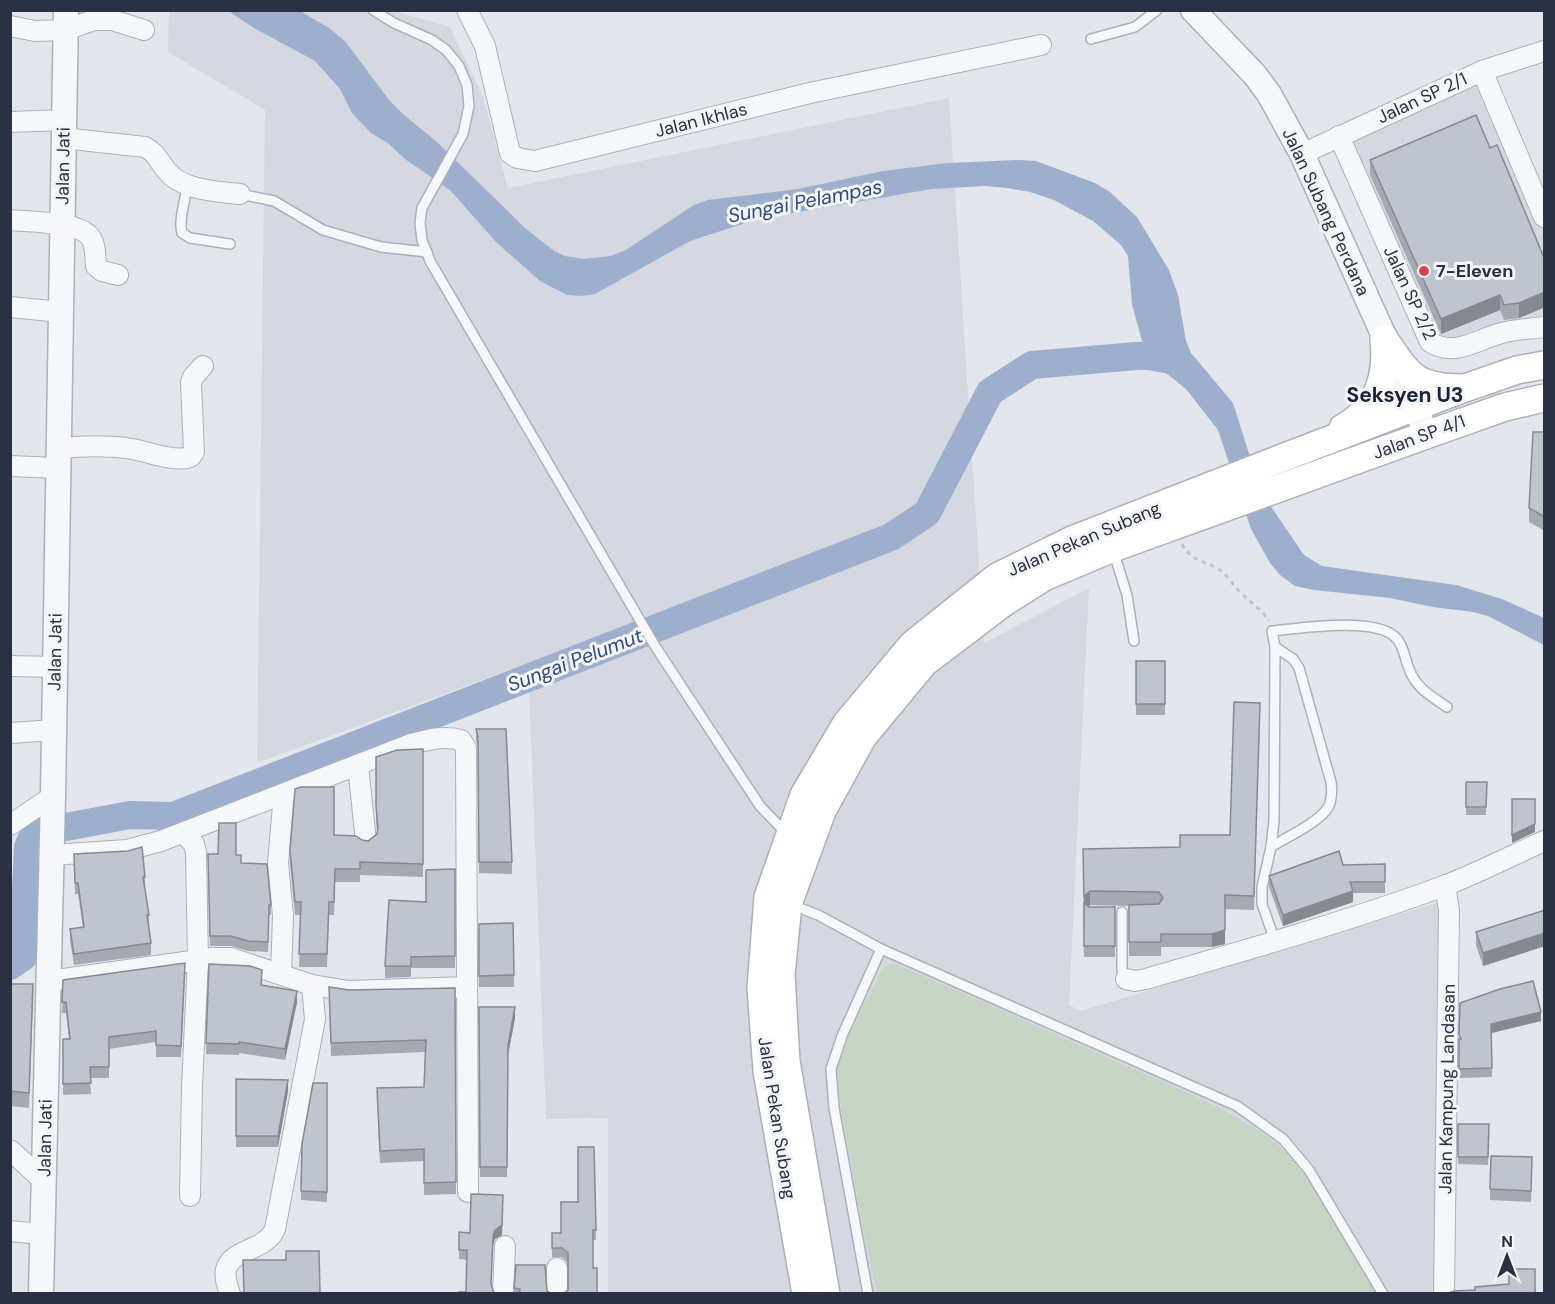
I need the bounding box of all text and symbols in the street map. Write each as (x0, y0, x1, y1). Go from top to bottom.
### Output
street label: Jalan SP 2/1 (1373, 67, 1471, 129)
street label: Jalan Ikhlas (652, 97, 750, 143)
street label: Jalan Subang Perdana (1277, 124, 1375, 300)
street label: Jalan Jati (50, 127, 76, 205)
water label: Sungai Pelampas (726, 173, 884, 229)
street label: Jalan SP 2/2 (1378, 242, 1442, 344)
place label: 7-Eleven (1436, 259, 1513, 283)
marker: 7-Eleven (1417, 264, 1431, 278)
district label: Seksyen U3 (1347, 381, 1463, 409)
street label: Jalan SP 4/1 (1369, 409, 1469, 465)
street label: Jalan Pekan Subang (1004, 496, 1164, 582)
street label: Jalan Jati (42, 613, 68, 691)
water label: Sungai Pelumut (504, 622, 647, 698)
street label: Jalan Kampung Landasan (1433, 984, 1461, 1194)
street label: Jalan Pekan Subang (752, 1035, 802, 1201)
street label: Jalan Jati (32, 1099, 58, 1177)
north arrow (1477, 1226, 1537, 1286)
text: N (1501, 1231, 1513, 1252)

